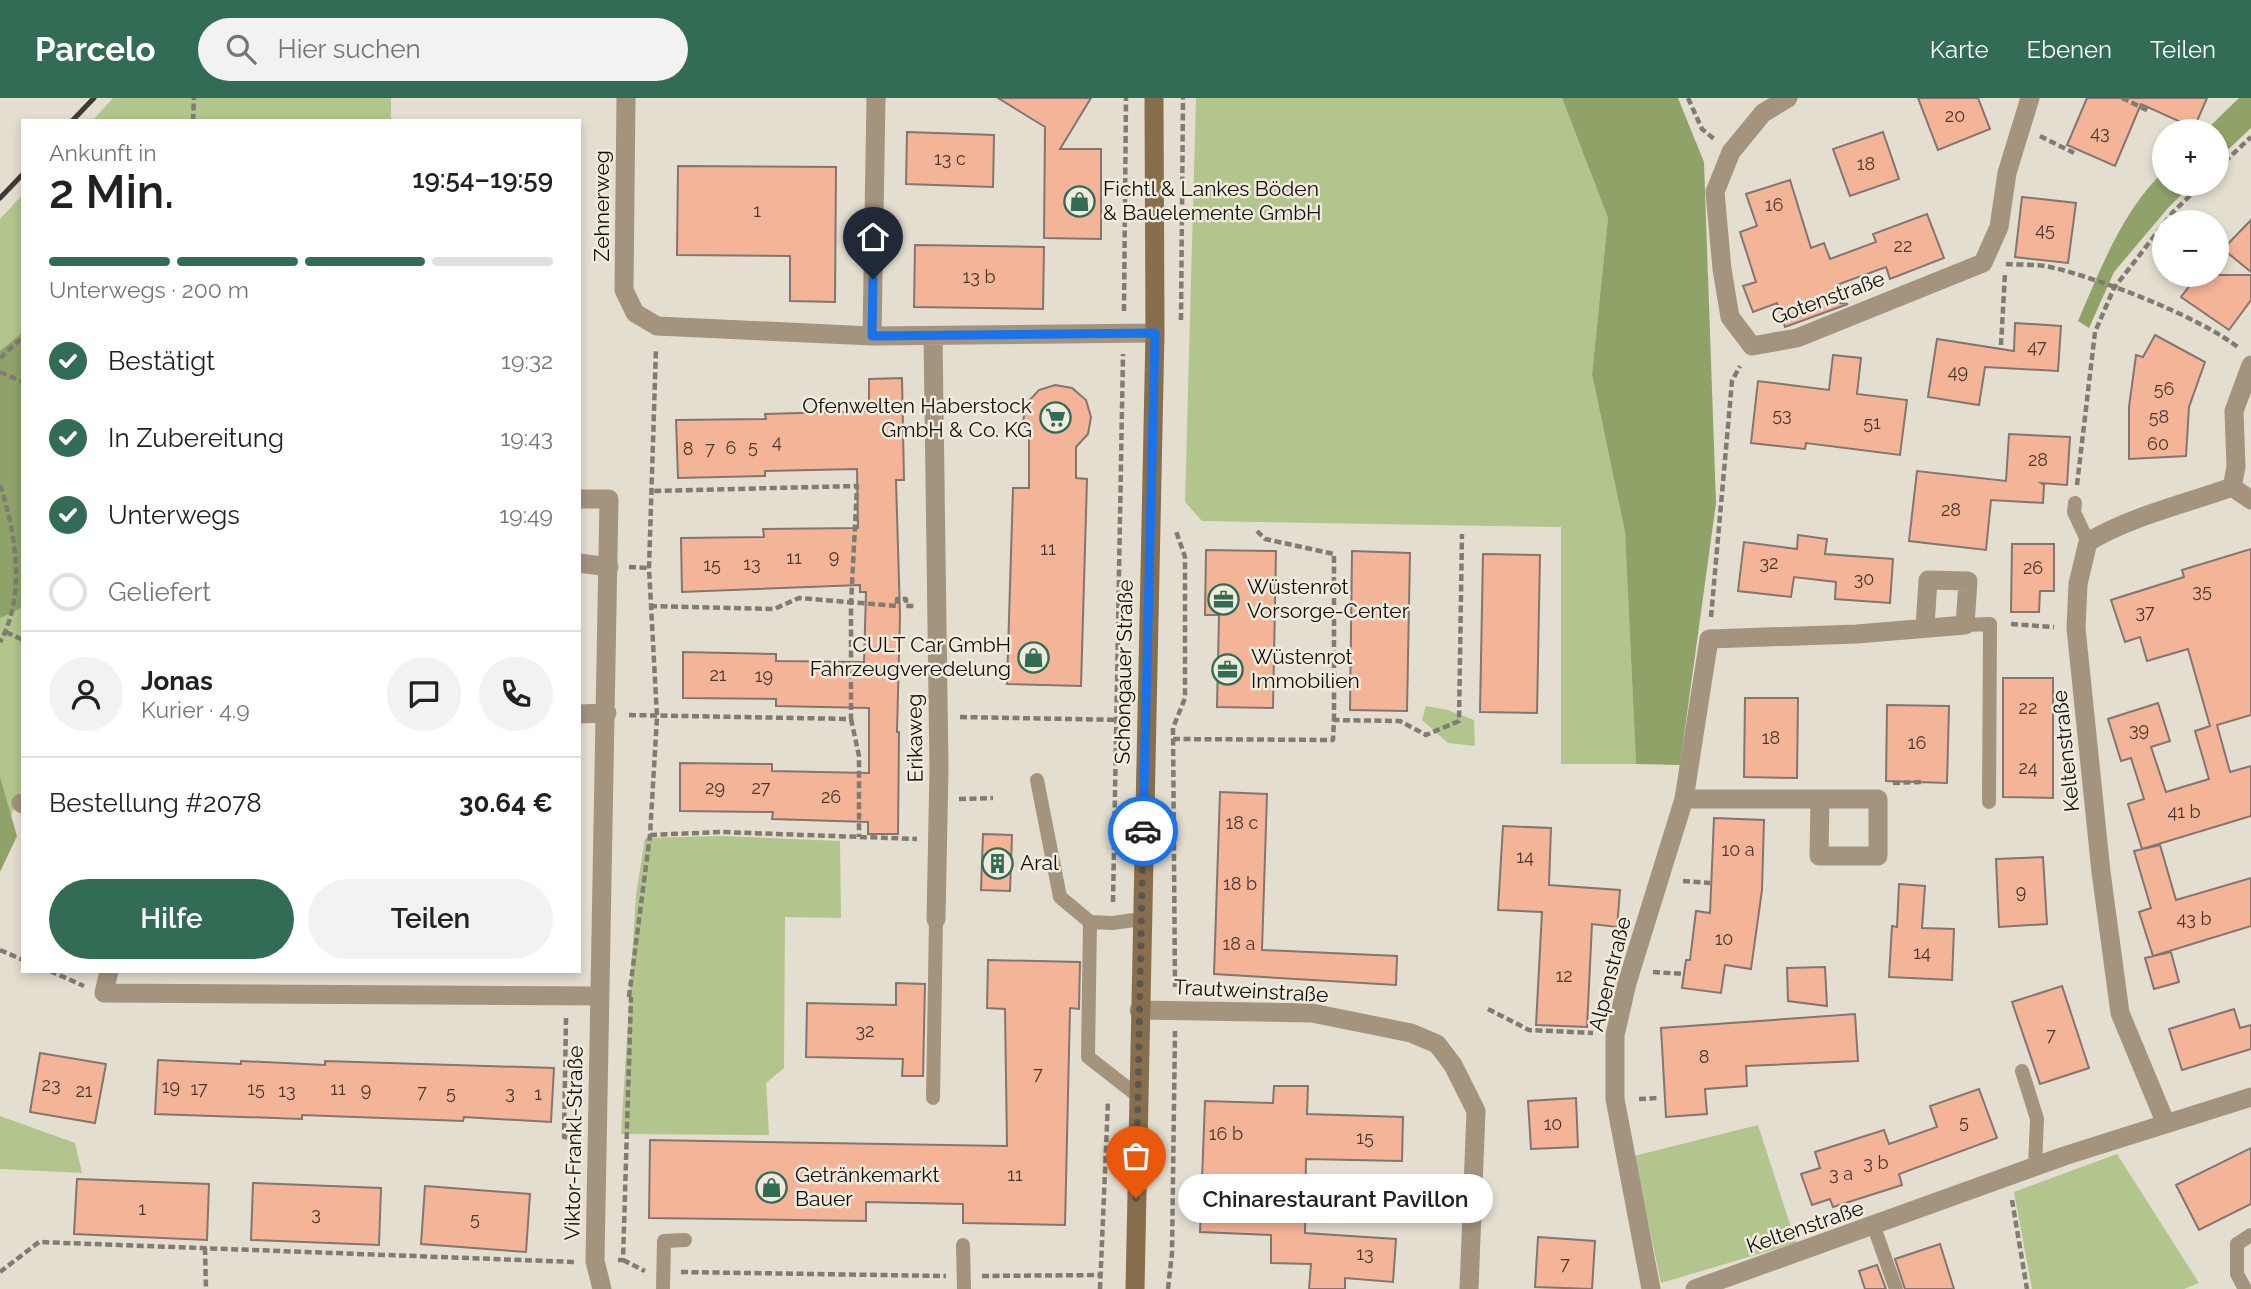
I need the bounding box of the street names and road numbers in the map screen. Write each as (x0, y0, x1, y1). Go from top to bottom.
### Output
street label: Zehnerweg (589, 150, 614, 262)
street label: Gotenstraße (1768, 265, 1888, 330)
street label: Schongauer Straße (1109, 579, 1138, 765)
street label: Keltenstraße (2047, 689, 2084, 813)
street label: Erikaweg (901, 693, 928, 783)
street label: Alpenstraße (1583, 914, 1636, 1034)
street label: Trautweinstraße (1173, 974, 1329, 1007)
street label: Viktor-Frankl-Straße (559, 1045, 588, 1241)
street label: Keltenstraße (1743, 1195, 1867, 1258)

